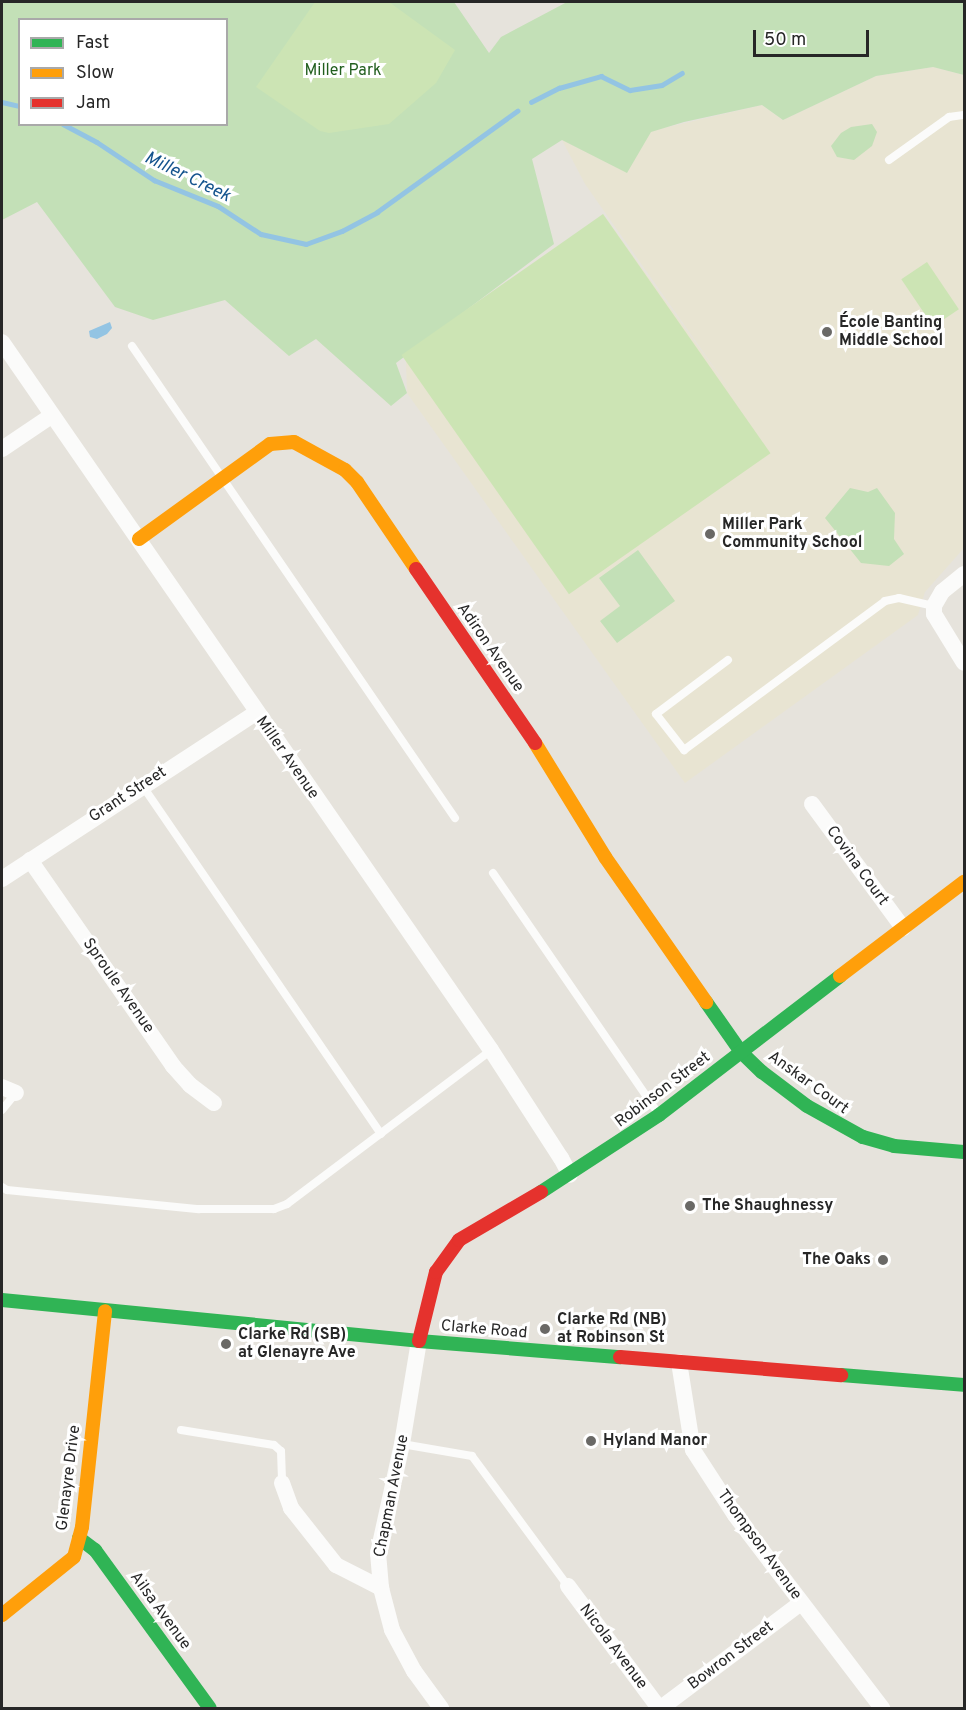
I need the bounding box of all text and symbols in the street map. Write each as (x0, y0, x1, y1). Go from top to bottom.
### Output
legend (18, 18, 228, 126)
scale bar (756, 18, 872, 56)
text: 50 m (764, 29, 806, 52)
text: Fast (76, 32, 109, 55)
park label: Miller Park (304, 61, 382, 81)
text: Slow (76, 62, 114, 85)
text: Jam (76, 92, 111, 115)
water label: Miller Creek (140, 148, 234, 208)
place label: École Banting Middle School (839, 313, 943, 351)
marker: École Banting Middle School (820, 325, 834, 339)
place label: Miller Park Community School (722, 515, 862, 553)
marker: Miller Park Community School (703, 527, 717, 541)
street label: Adiron Avenue (452, 600, 528, 696)
street label: Miller Avenue (251, 713, 323, 803)
street label: Grant Street (86, 763, 170, 827)
street label: Covina Court (822, 822, 892, 910)
street label: Sproule Avenue (78, 934, 158, 1038)
street label: Anskar Court (764, 1047, 852, 1119)
street label: Robinson Street (612, 1048, 714, 1132)
place label: The Shaughnessy (702, 1196, 833, 1216)
marker: The Shaughnessy (683, 1199, 697, 1213)
place label: The Oaks (802, 1250, 871, 1270)
marker: The Oaks (876, 1253, 890, 1267)
place label: Clarke Rd (NB) at Robinson St (557, 1310, 667, 1348)
street label: Clarke Road (440, 1317, 528, 1343)
marker: Clarke Rd (NB) at Robinson St (538, 1322, 552, 1336)
place label: Clarke Rd (SB) at Glenayre Ave (238, 1325, 356, 1363)
marker: Clarke Rd (SB) at Glenayre Ave (219, 1337, 233, 1351)
street label: Glenayre Drive (53, 1424, 85, 1532)
place label: Hyland Manor (603, 1431, 707, 1451)
street label: Chapman Avenue (371, 1433, 413, 1559)
marker: Hyland Manor (584, 1434, 598, 1448)
street label: Thompson Avenue (712, 1486, 806, 1604)
street label: Ailsa Avenue (125, 1568, 195, 1654)
street label: Nicola Avenue (575, 1600, 651, 1694)
street label: Bowron Street (684, 1618, 778, 1694)

